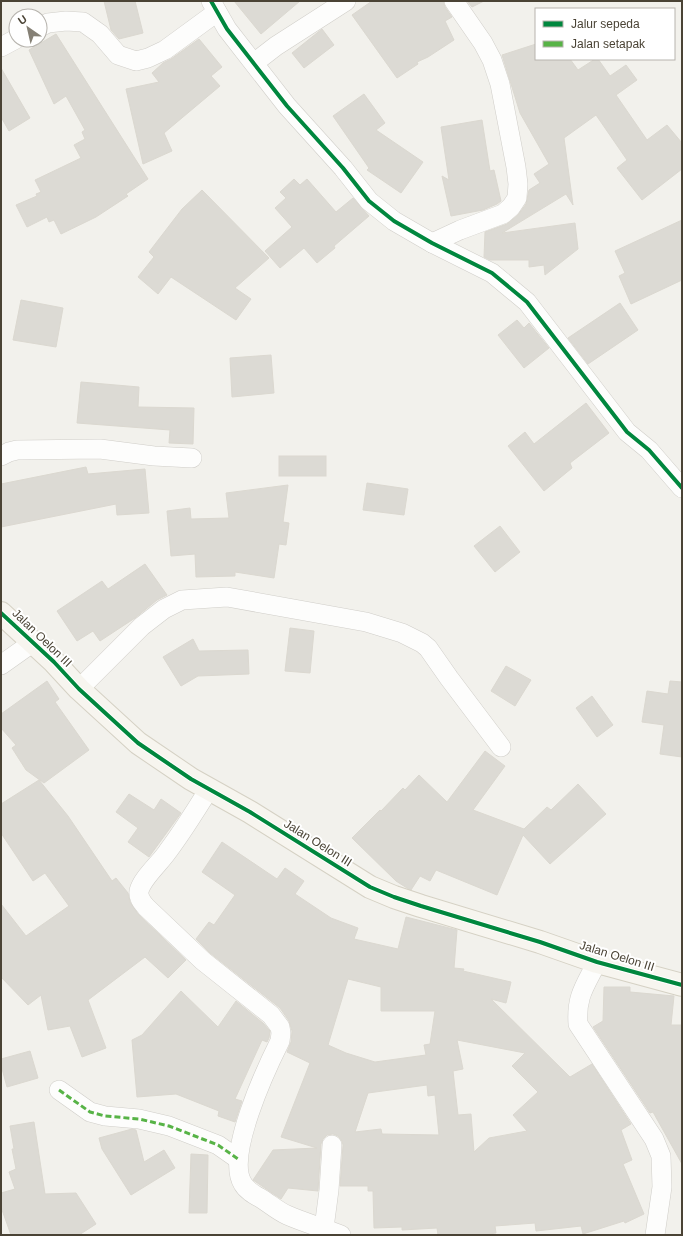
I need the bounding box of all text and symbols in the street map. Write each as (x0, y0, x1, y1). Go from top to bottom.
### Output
north arrow (8, 8, 48, 48)
legend (535, 8, 675, 60)
text: U (16, 12, 29, 27)
text: Jalur sepeda (571, 17, 640, 31)
text: Jalan setapak (571, 37, 646, 51)
street label: Jalan Oelon III (9, 606, 75, 670)
street label: Jalan Oelon III (281, 817, 355, 869)
street label: Jalan Oelon III (578, 938, 656, 974)

